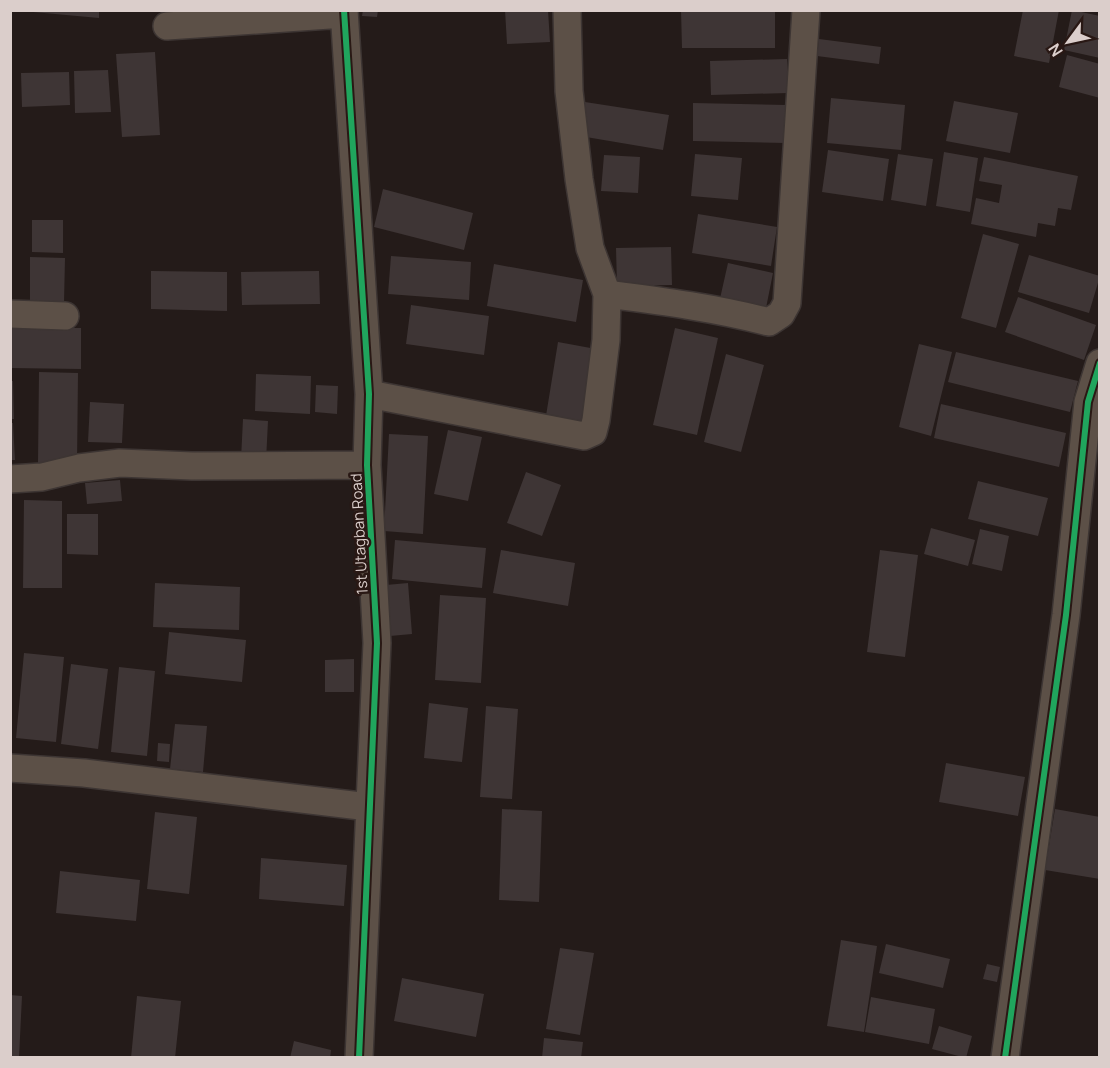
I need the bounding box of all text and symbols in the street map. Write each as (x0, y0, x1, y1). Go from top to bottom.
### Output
north arrow (1038, 12, 1098, 72)
text: N (1043, 39, 1068, 61)
street label: 1st Utagban Road (345, 473, 373, 595)

